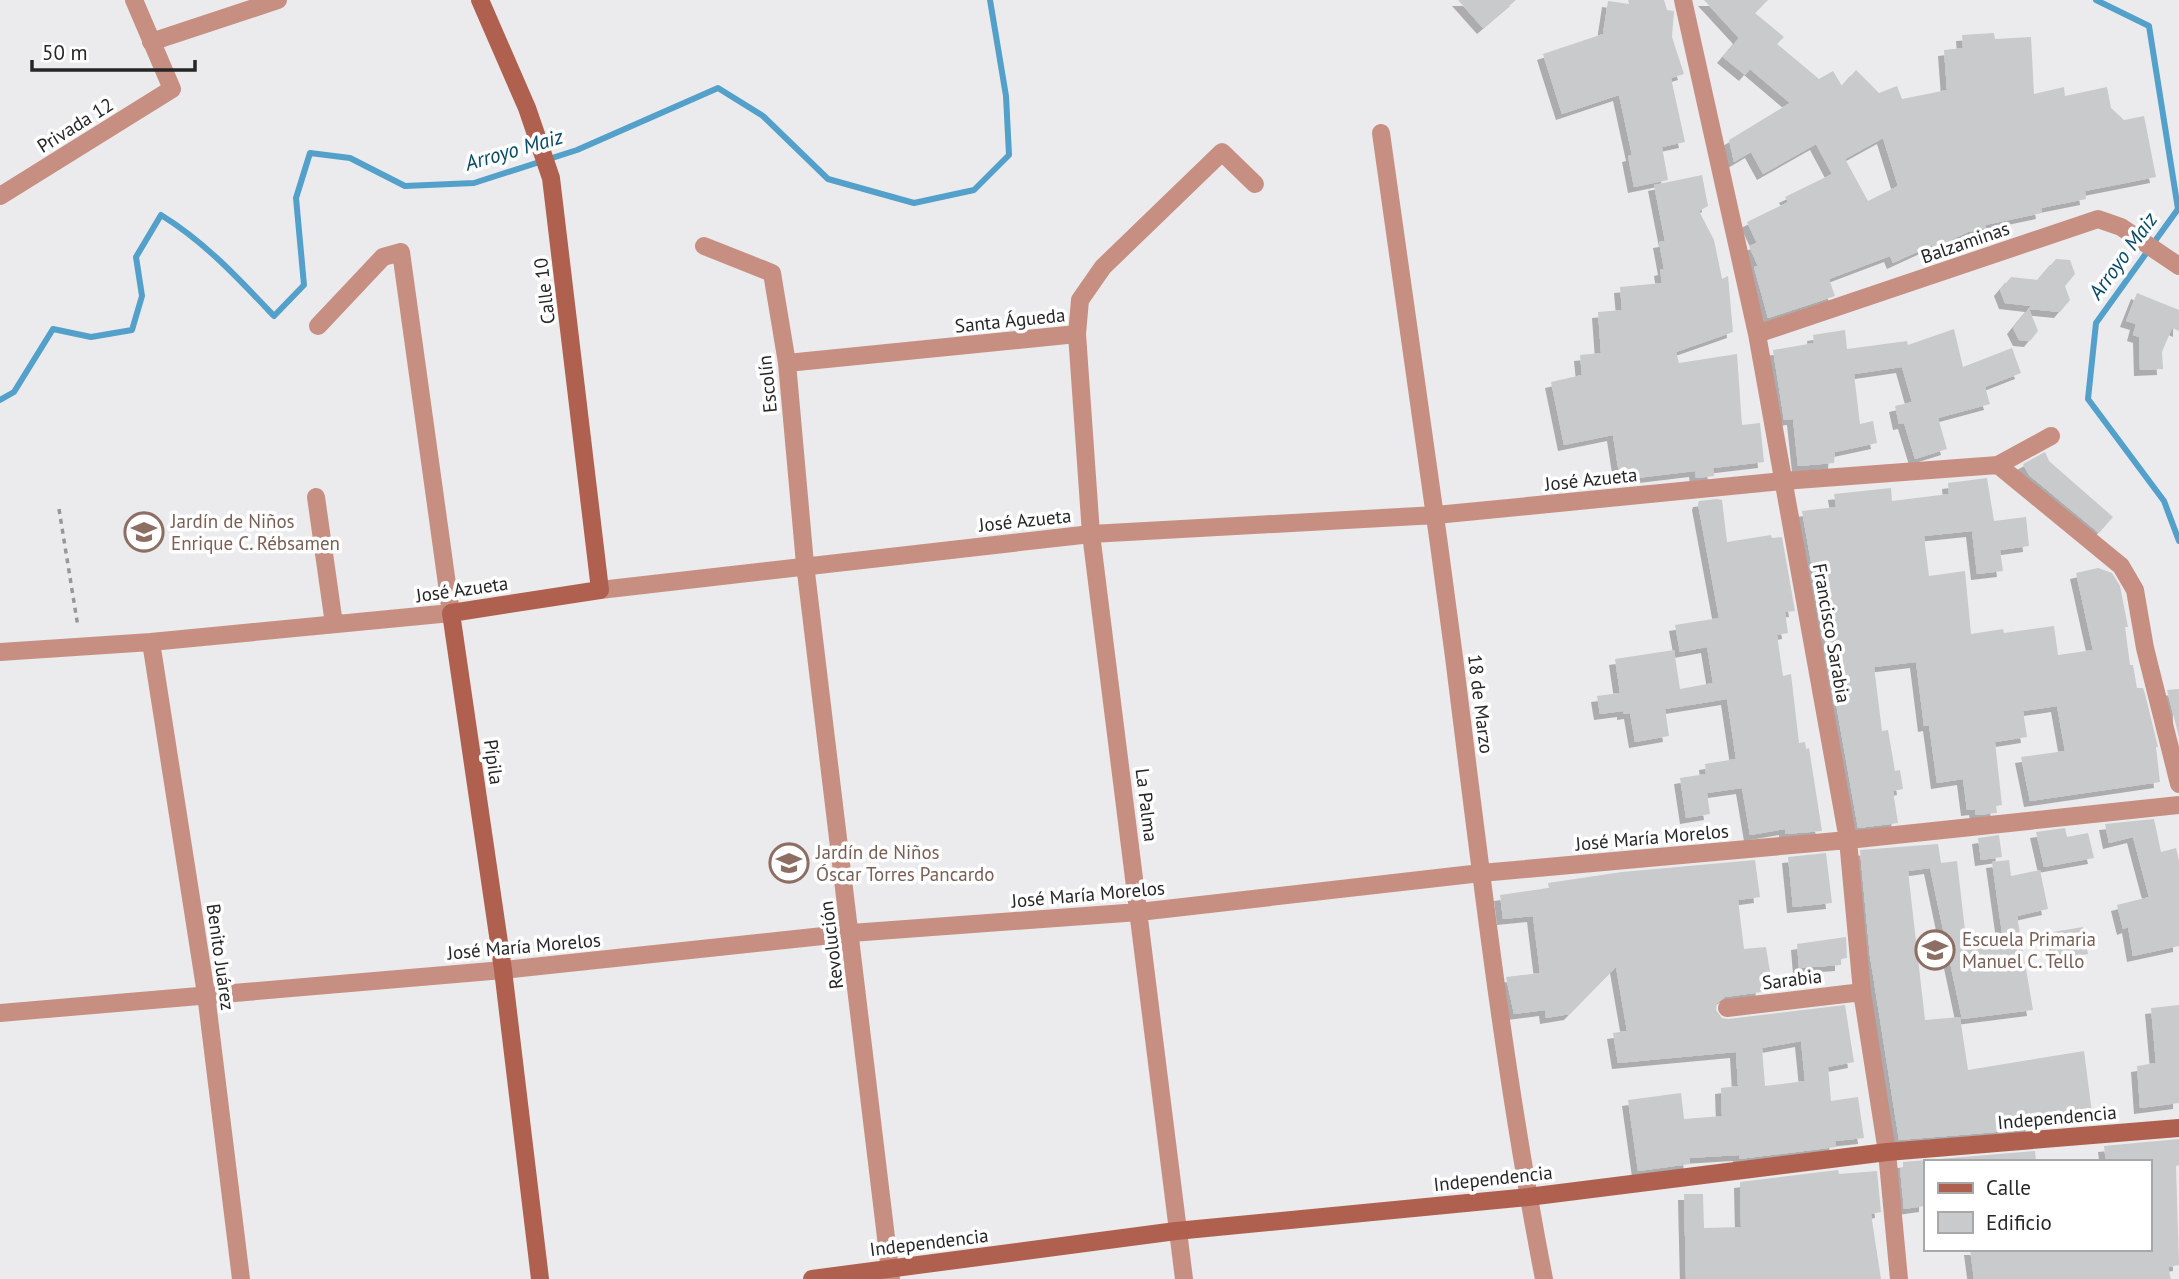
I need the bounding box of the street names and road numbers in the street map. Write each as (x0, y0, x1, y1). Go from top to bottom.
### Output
street label: Privada 12 (32, 92, 118, 158)
street label: Balzaminas (1917, 216, 2013, 268)
street label: Calle 10 (528, 257, 560, 325)
street label: Santa Águeda (954, 302, 1066, 338)
street label: Escolín (752, 354, 782, 414)
street label: José Azueta (1543, 462, 1638, 496)
street label: José Azueta (977, 503, 1072, 537)
street label: Francisco Sarabia (1808, 561, 1856, 705)
street label: José Azueta (413, 571, 510, 607)
street label: 18 de Marzo (1463, 653, 1499, 755)
street label: Pípila (479, 738, 509, 786)
street label: La Palma (1131, 767, 1163, 843)
street label: José María Morelos (1573, 818, 1730, 856)
street label: José María Morelos (1009, 875, 1166, 913)
street label: Revolución (814, 899, 848, 991)
street label: Benito Juárez (202, 902, 240, 1012)
street label: José María Morelos (445, 927, 602, 965)
street label: Sarabia (1761, 963, 1823, 995)
street label: Independencia (1996, 1100, 2118, 1134)
street label: Independencia (1432, 1160, 1554, 1196)
street label: Independencia (868, 1223, 990, 1261)

